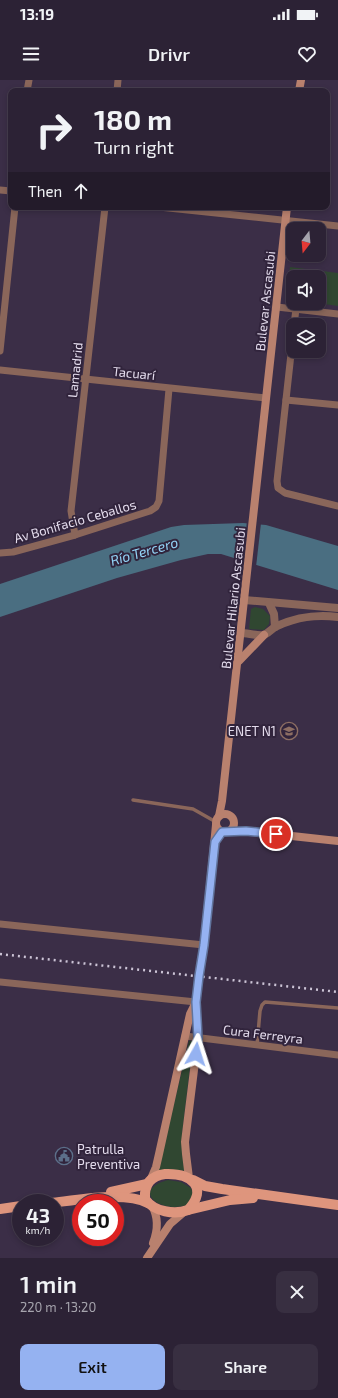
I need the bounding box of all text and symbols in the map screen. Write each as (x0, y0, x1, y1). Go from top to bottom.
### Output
text: 13:19 (20, 5, 54, 23)
icon: menu (20, 43, 42, 65)
text: Drivr (148, 43, 190, 65)
icon: heart (296, 43, 318, 65)
text: 180 m (94, 102, 172, 136)
icon: right (28, 104, 80, 156)
text: Turn right (94, 136, 174, 158)
icon: ahead (70, 180, 92, 202)
text: Then (28, 182, 62, 200)
north arrow (286, 222, 326, 262)
map controls (286, 222, 326, 358)
street label: Bulevar Ascasubi (252, 250, 278, 352)
button: sound (286, 270, 326, 310)
button: layers (286, 318, 326, 358)
street label: Lamadrid (64, 341, 86, 399)
street label: Tacuarí (112, 363, 157, 383)
street label: Av Bonifacio Ceballos (12, 496, 138, 546)
street label: Bulevar Hilario Ascasubi (218, 526, 248, 670)
water label: Río Tercero (108, 533, 180, 569)
school or university icon: ENET N1 (279, 721, 299, 741)
place label: ENET N1 (228, 723, 276, 739)
pin (259, 817, 293, 851)
icon: arrive (265, 823, 287, 845)
street label: Cura Ferreyra (222, 1021, 304, 1047)
position arrow (175, 1033, 217, 1075)
place label: Patrulla Preventiva (77, 1141, 140, 1172)
public building icon: Patrulla Preventiva (54, 1146, 74, 1166)
speed limit sign: 50 (72, 1194, 124, 1246)
text: 43 (26, 1203, 50, 1227)
text: km/h (26, 1224, 50, 1236)
text: 1 min (20, 1269, 77, 1298)
button: close (276, 1271, 318, 1313)
text: 220 m · 13:20 (20, 1299, 96, 1315)
button: Exit (20, 1344, 165, 1390)
button: Share (173, 1344, 318, 1390)

